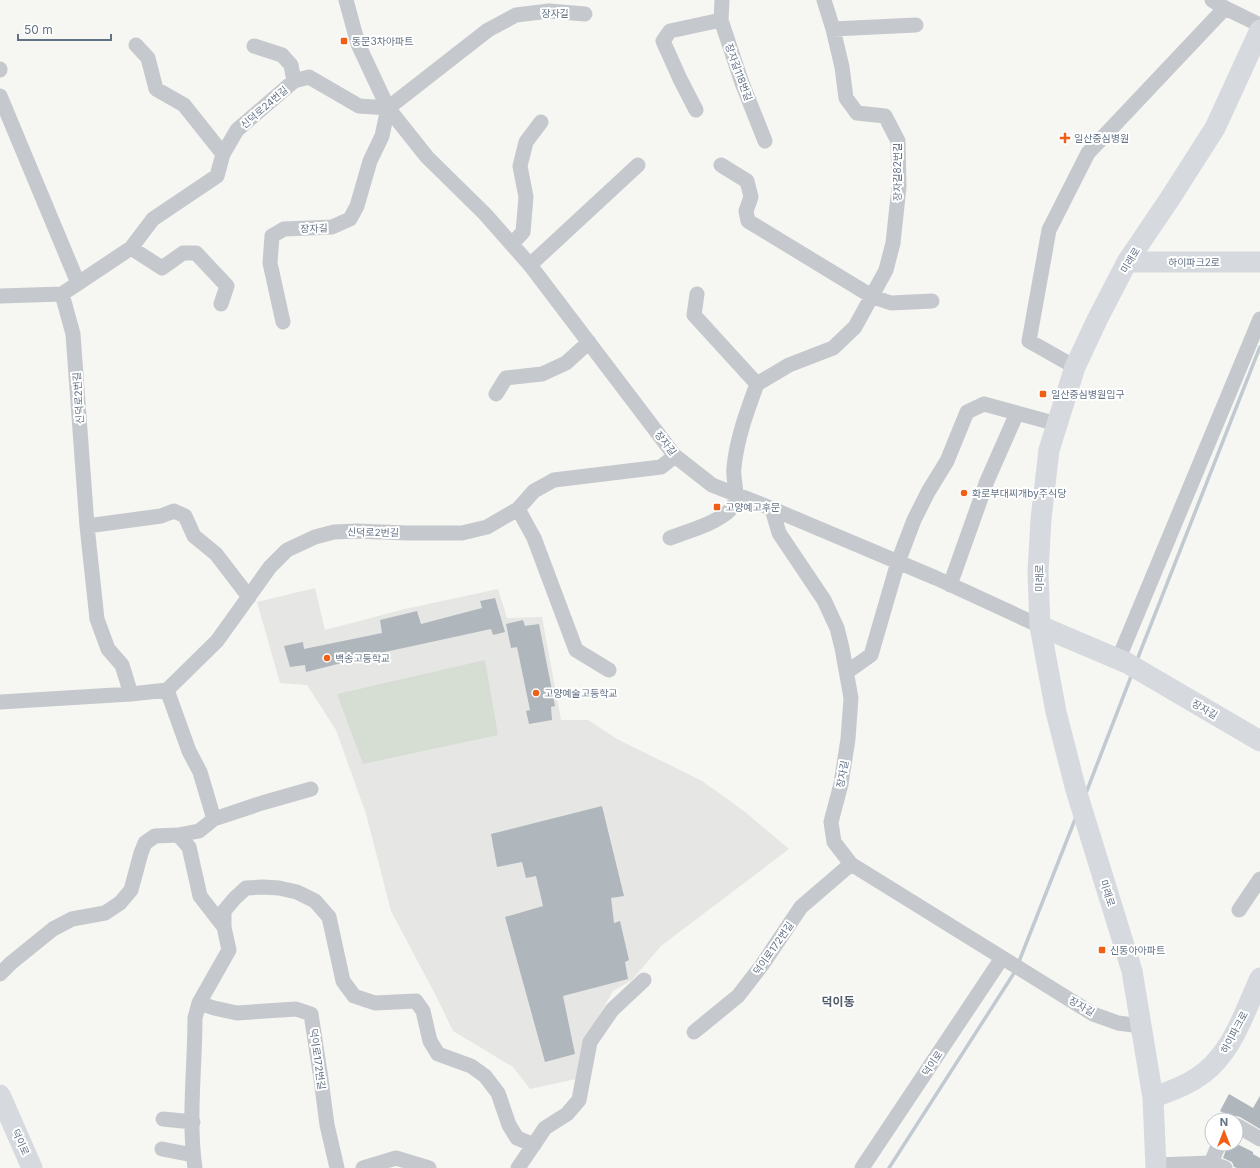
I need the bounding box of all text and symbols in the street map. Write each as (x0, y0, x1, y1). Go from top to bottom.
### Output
street label: 장자길 (541, 7, 569, 19)
scale bar (18, 16, 111, 42)
text: 50 m (24, 22, 53, 37)
place label: 동문3차아파트 (352, 35, 413, 47)
marker: 동문3차아파트 (339, 36, 349, 46)
street label: 장자길118번길 (723, 42, 755, 102)
street label: 신덕로24번길 (238, 83, 290, 131)
marker: 일산중심병원 (1059, 132, 1071, 144)
place label: 일산중심병원 (1074, 132, 1129, 144)
street label: 장자길82번길 (891, 143, 903, 201)
street label: 장자길 (300, 222, 328, 234)
street label: 미래로 (1118, 245, 1142, 275)
street label: 하이파크2로 (1168, 256, 1220, 268)
street label: 신덕로2번길 (70, 372, 86, 424)
place label: 일산중심병원입구 (1051, 388, 1125, 400)
marker: 일산중심병원입구 (1038, 389, 1048, 399)
street label: 장자길 (653, 428, 679, 458)
place label: 화로부대찌개by주식당 (972, 487, 1066, 499)
marker: 화로부대찌개by주식당 (959, 488, 969, 498)
place label: 고양예고후문 (725, 501, 780, 513)
marker: 고양예고후문 (712, 502, 722, 512)
street label: 신덕로2번길 (347, 526, 399, 538)
street label: 미래로 (1033, 564, 1045, 592)
place label: 백송고등학교 (335, 652, 390, 664)
marker: 백송고등학교 (322, 653, 332, 663)
place label: 고양예술고등학교 (544, 687, 618, 699)
marker: 고양예술고등학교 (531, 688, 541, 698)
street label: 장자길 (1190, 697, 1220, 721)
street label: 장자길 (834, 759, 850, 789)
street label: 미래로 (1098, 878, 1118, 908)
street label: 덕이로172번길 (750, 919, 796, 977)
place label: 신동아아파트 (1110, 944, 1165, 956)
marker: 신동아아파트 (1097, 945, 1107, 955)
district label: 덕이동 (821, 994, 855, 1009)
street label: 장자길 (1067, 994, 1097, 1018)
street label: 하이파크로 (1218, 1009, 1250, 1055)
street label: 덕이로172번길 (308, 1028, 328, 1090)
street label: 덕이로 (919, 1048, 945, 1078)
north arrow (1204, 1112, 1244, 1152)
text: N (1220, 1115, 1228, 1129)
street label: 덕이로 (10, 1127, 32, 1157)

